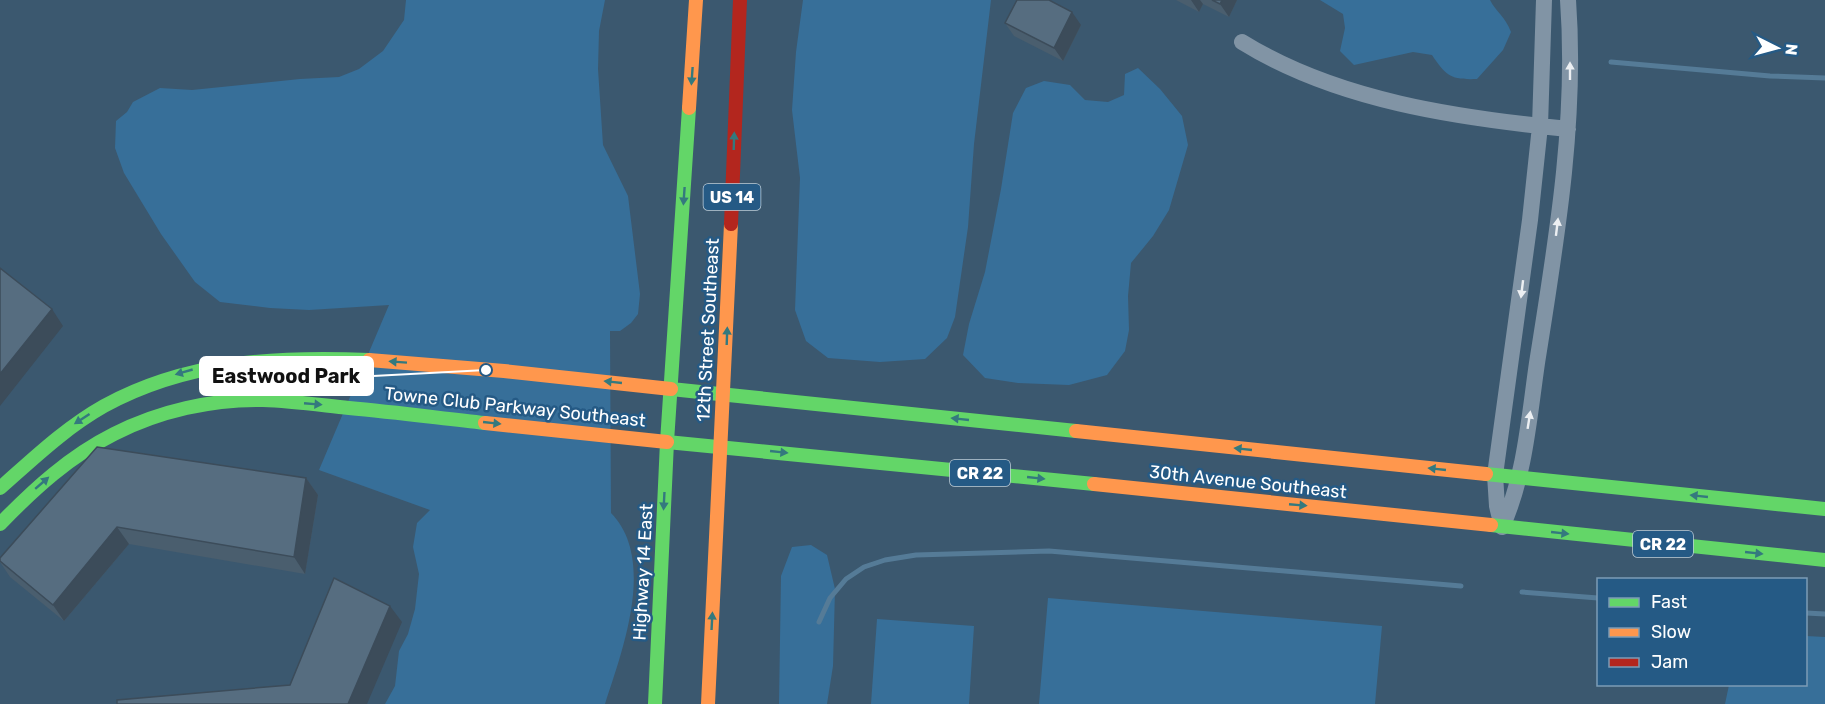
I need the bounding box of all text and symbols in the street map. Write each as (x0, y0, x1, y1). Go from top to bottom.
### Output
north arrow (1747, 18, 1807, 78)
text: N (1781, 43, 1801, 56)
one-way arrow (1565, 61, 1575, 80)
one-way arrow (687, 67, 696, 86)
one-way arrow (730, 132, 739, 151)
road number: US 14 (704, 184, 760, 210)
one-way arrow (679, 187, 689, 206)
one-way arrow (1553, 218, 1562, 237)
street label: 12th Street Southeast (692, 238, 724, 422)
one-way arrow (1517, 279, 1527, 298)
one-way arrow (722, 326, 731, 345)
callout: Eastwood Park (200, 357, 373, 395)
one-way arrow (389, 357, 408, 367)
text: Eastwood Park (212, 364, 361, 388)
one-way arrow (175, 368, 193, 377)
one-way arrow (604, 377, 623, 387)
street label: Towne Club Parkway Southeast (383, 382, 647, 432)
one-way arrow (304, 399, 323, 409)
one-way arrow (1524, 410, 1533, 429)
one-way arrow (73, 414, 90, 425)
one-way arrow (950, 414, 969, 424)
one-way arrow (483, 418, 502, 428)
one-way arrow (1233, 444, 1252, 454)
one-way arrow (770, 447, 789, 457)
road number: CR 22 (950, 460, 1010, 486)
street label: 30th Avenue Southeast (1148, 461, 1348, 503)
one-way arrow (1427, 464, 1446, 474)
one-way arrow (1026, 474, 1045, 483)
one-way arrow (34, 477, 49, 490)
one-way arrow (660, 491, 669, 510)
one-way arrow (1689, 491, 1708, 501)
one-way arrow (1288, 500, 1307, 510)
street label: Highway 14 East (628, 503, 658, 641)
one-way arrow (1551, 528, 1570, 538)
road number: CR 22 (1633, 531, 1693, 557)
one-way arrow (1745, 548, 1764, 558)
legend (1597, 578, 1807, 686)
text: Fast (1651, 591, 1687, 613)
one-way arrow (708, 611, 717, 630)
text: Slow (1651, 621, 1691, 643)
text: Jam (1651, 651, 1688, 673)

